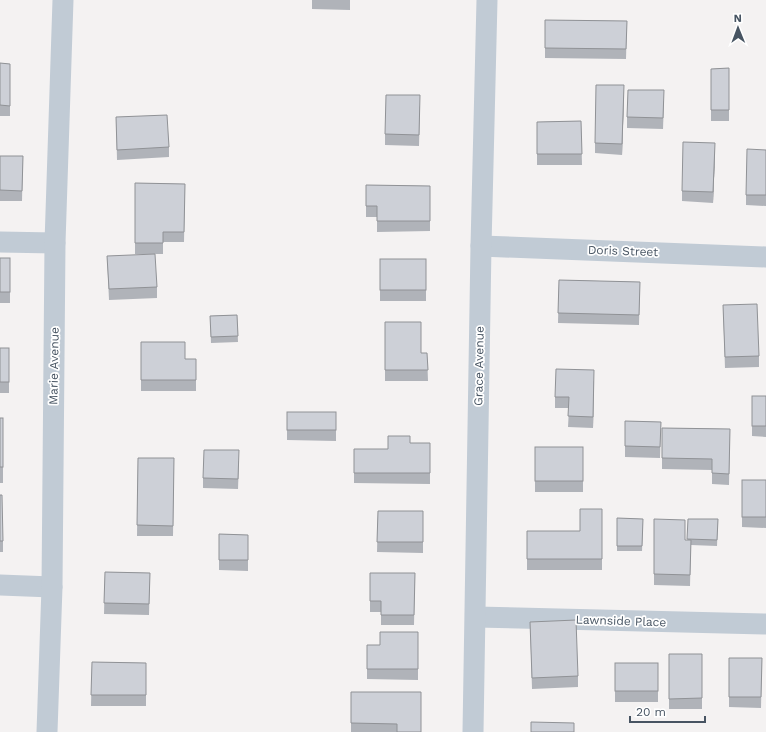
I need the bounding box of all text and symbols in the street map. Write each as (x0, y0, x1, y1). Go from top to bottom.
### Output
north arrow (718, 8, 758, 48)
text: N (734, 12, 742, 25)
street label: Doris Street (588, 243, 658, 259)
street label: Grace Avenue (471, 326, 487, 406)
street label: Marie Avenue (46, 327, 62, 405)
street label: Lawnside Place (575, 612, 667, 630)
scale bar (630, 698, 705, 724)
text: 20 m (636, 705, 666, 719)

